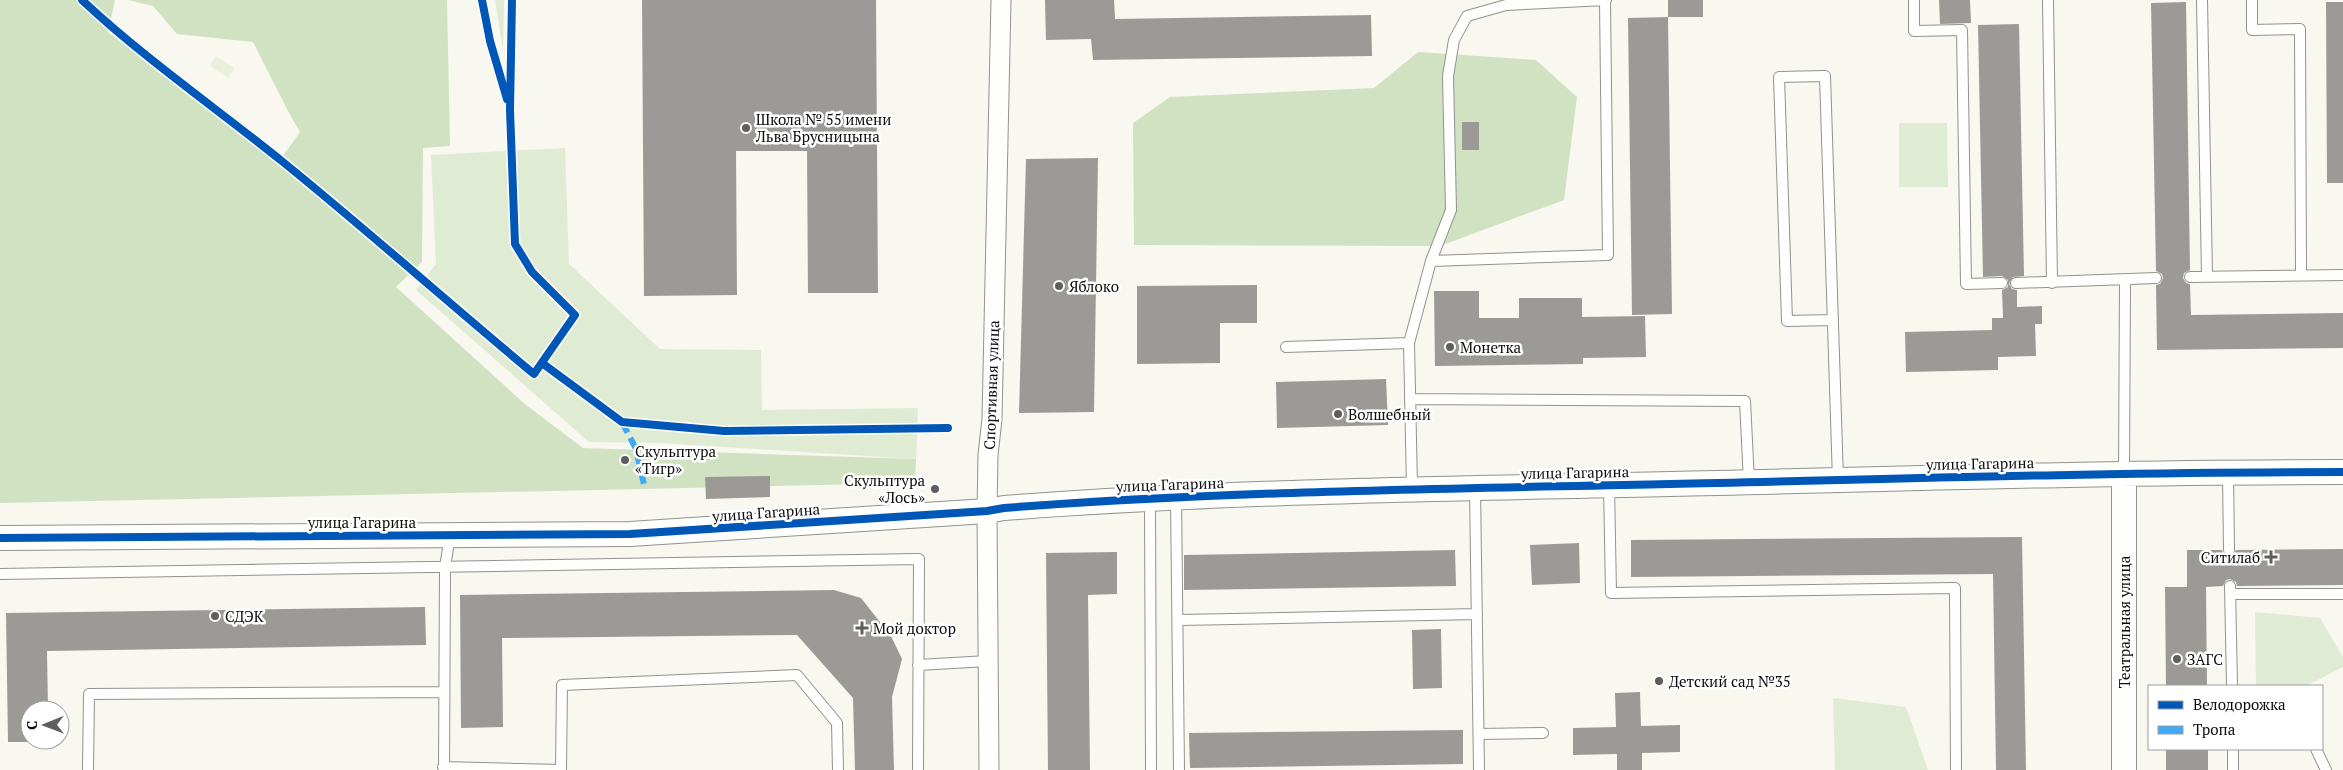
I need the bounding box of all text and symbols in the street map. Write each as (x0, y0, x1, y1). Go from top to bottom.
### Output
place label: Школа № 55 имени Льва Брусницына (755, 109, 891, 146)
marker: Школа № 55 имени Льва Брусницына (740, 122, 752, 134)
place label: Яблоко (1069, 276, 1119, 296)
marker: Яблоко (1053, 280, 1065, 292)
street label: Спортивная улица (979, 319, 1003, 450)
place label: Монетка (1460, 337, 1522, 357)
marker: Монетка (1444, 341, 1456, 353)
place label: Волшебный (1348, 404, 1431, 424)
marker: Волшебный (1332, 408, 1344, 420)
place label: Скульптура «Тигр» (635, 441, 716, 478)
street label: улица Гагарина (1925, 452, 2035, 474)
marker: Скульптура «Тигр» (619, 454, 631, 466)
street label: улица Гагарина (1520, 461, 1630, 483)
place label: Скульптура «Лось» (844, 470, 925, 507)
street label: улица Гагарина (1115, 472, 1225, 496)
marker: Скульптура «Лось» (929, 483, 941, 495)
street label: улица Гагарина (710, 498, 821, 526)
street label: улица Гагарина (307, 512, 417, 532)
place label: Ситилаб (2201, 547, 2260, 567)
marker: Ситилаб (2264, 550, 2278, 564)
street label: Театральная улица (2114, 555, 2134, 688)
place label: СДЭК (225, 606, 264, 626)
marker: СДЭК (209, 610, 221, 622)
place label: Мой доктор (873, 618, 956, 638)
marker: Мой доктор (855, 621, 869, 635)
place label: ЗАГС (2187, 649, 2223, 669)
marker: ЗАГС (2171, 653, 2183, 665)
place label: Детский сад №35 (1669, 671, 1791, 691)
marker: Детский сад №35 (1653, 675, 1665, 687)
legend (2148, 685, 2323, 750)
text: Велодорожка (2193, 694, 2286, 714)
north arrow (20, 700, 70, 750)
text: Тропа (2193, 719, 2236, 739)
text: С (22, 721, 41, 730)

